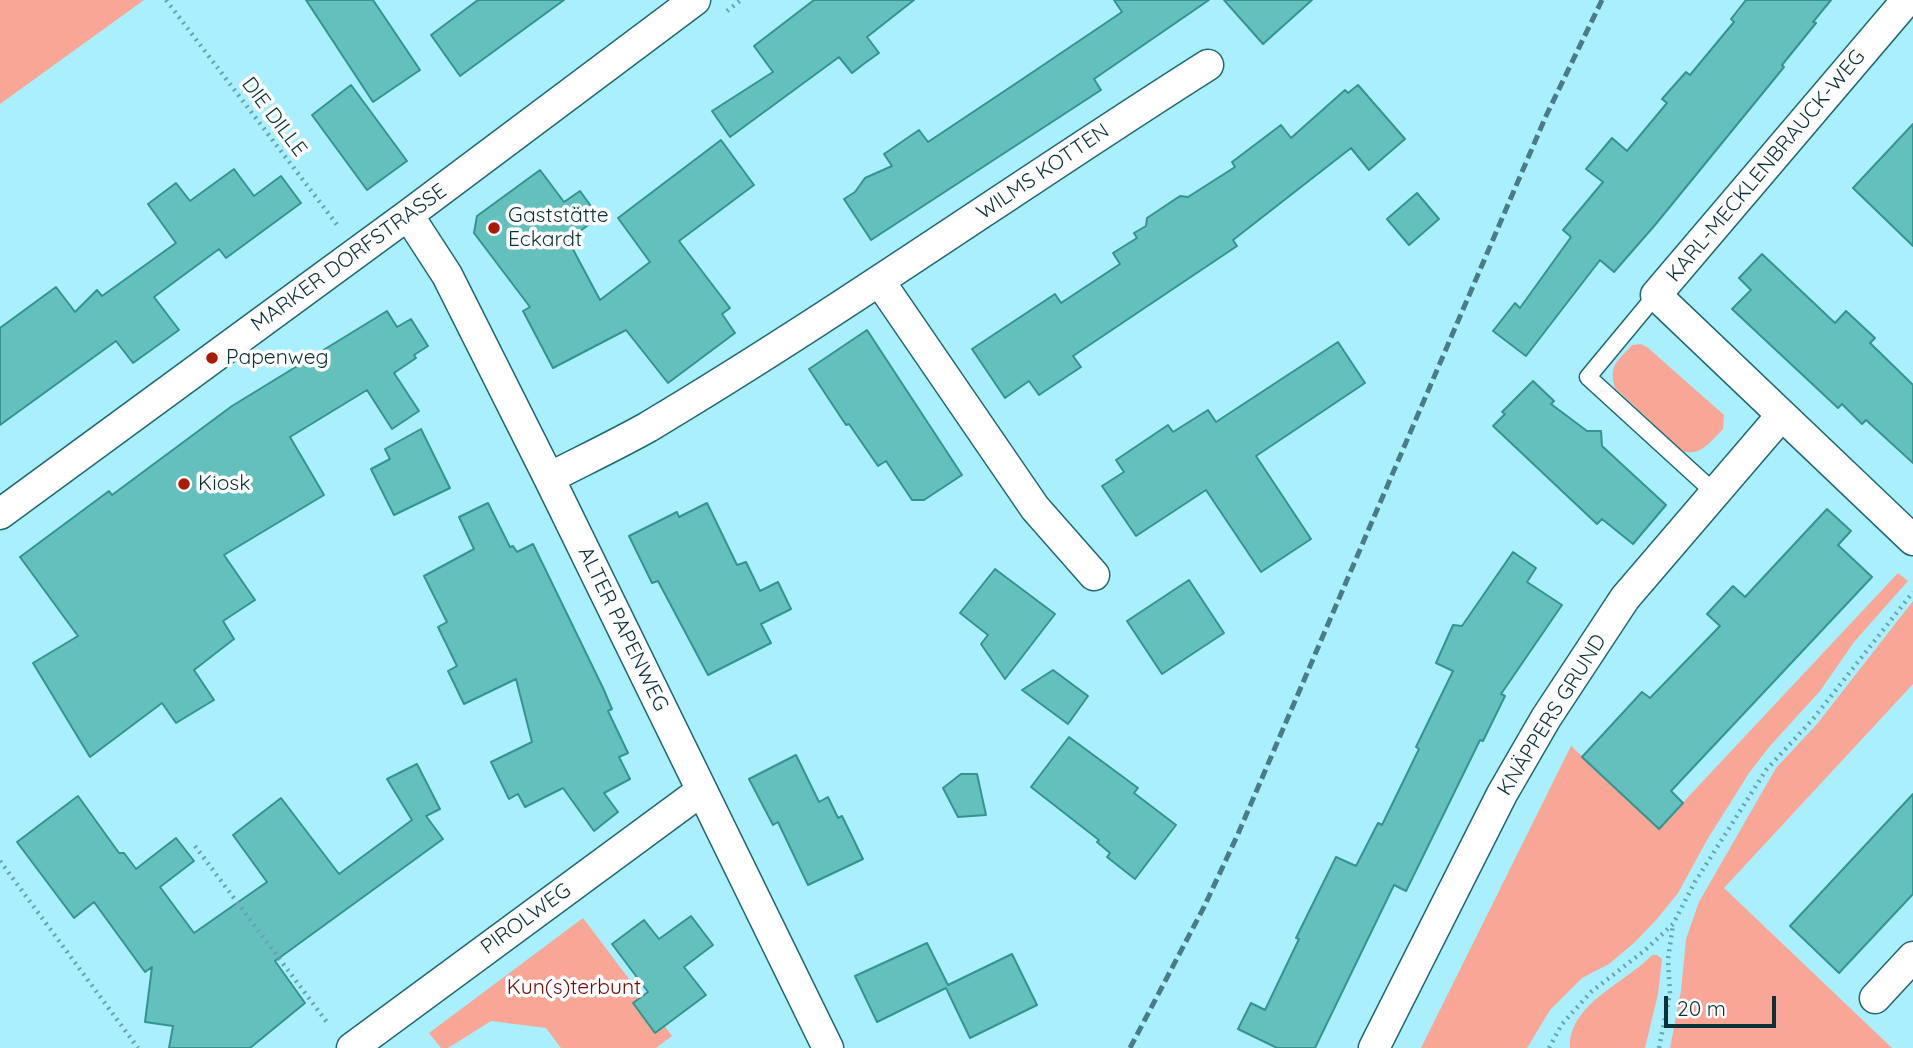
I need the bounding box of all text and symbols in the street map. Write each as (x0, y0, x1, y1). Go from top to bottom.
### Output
street label: KARL-MECKLENBRAUCK-WEG (1661, 45, 1871, 287)
street label: DIE DILLE (236, 72, 312, 162)
street label: WILMS KOTTEN (972, 118, 1114, 226)
street label: MARKER DORFSTRASSE (246, 179, 452, 337)
place label: Gaststätte Eckardt (508, 203, 609, 253)
marker: Gaststätte Eckardt (486, 220, 502, 236)
place label: Papenweg (226, 345, 329, 371)
marker: Papenweg (204, 350, 220, 366)
place label: Kiosk (198, 471, 250, 497)
marker: Kiosk (176, 476, 192, 492)
street label: ALTER PAPENWEG (572, 543, 674, 715)
street label: KNÄPPERS GRUND (1492, 630, 1612, 800)
street label: PIROLWEG (476, 878, 576, 960)
park label: Kun(s)terbunt (507, 975, 641, 1001)
scale bar (1668, 982, 1780, 1026)
text: 20 m (1677, 995, 1726, 1021)

